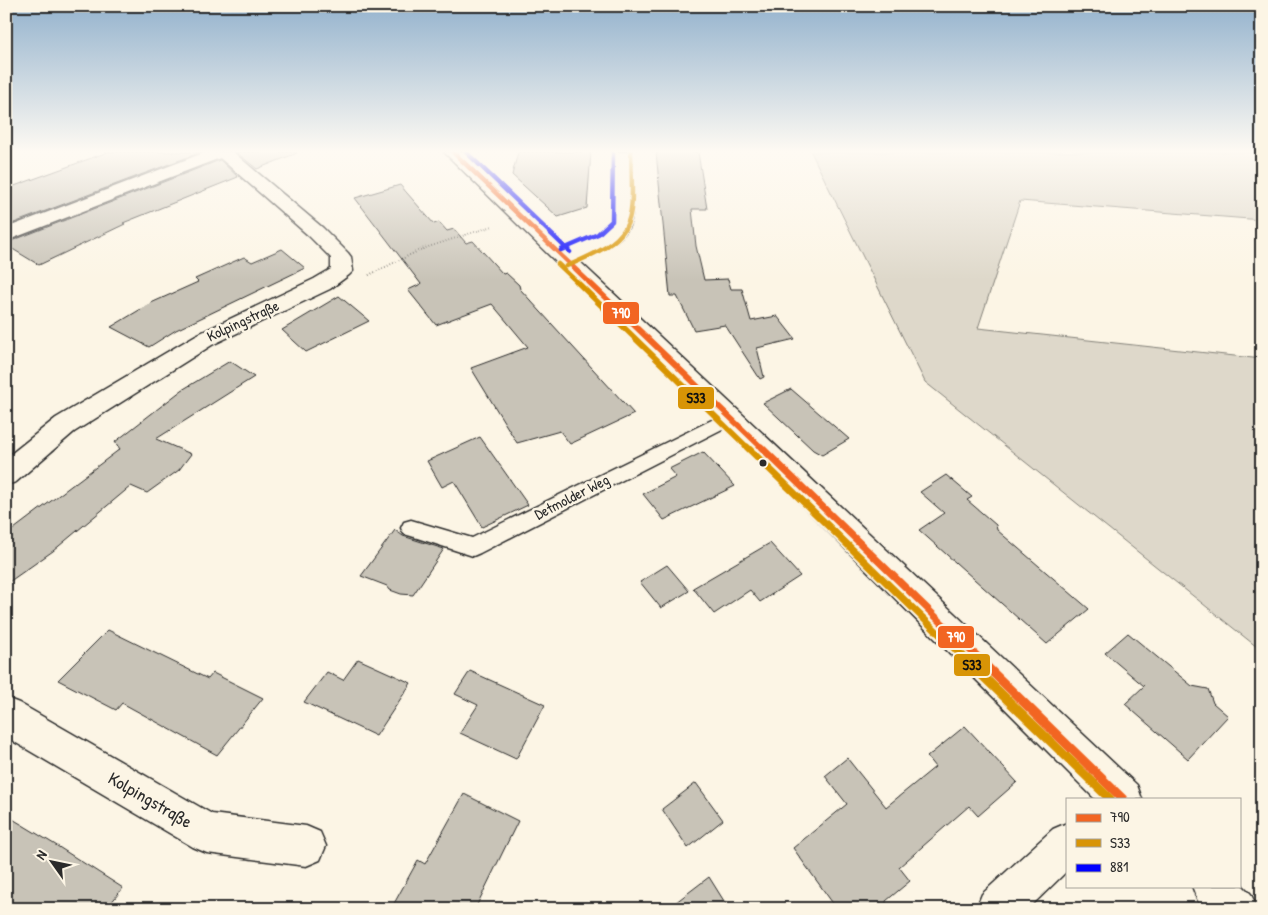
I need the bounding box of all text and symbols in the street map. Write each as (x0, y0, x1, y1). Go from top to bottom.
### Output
street label: Kolpingstraße (203, 295, 282, 346)
line badge: 790 (602, 301, 640, 325)
text: 790 (611, 303, 631, 322)
line badge: S33 (677, 386, 715, 410)
text: S33 (687, 388, 706, 407)
unlabelled marker (758, 458, 768, 468)
street label: Detmolder Weg (531, 469, 613, 524)
line badge: 790 (937, 625, 975, 649)
text: 790 (946, 627, 966, 646)
line badge: S33 (953, 653, 991, 677)
text: S33 (963, 655, 982, 674)
street label: Kolpingstraße (104, 765, 197, 834)
legend (1066, 798, 1240, 888)
text: 790 (1110, 806, 1130, 827)
text: S33 (1110, 832, 1131, 853)
north arrow (28, 838, 78, 888)
text: N (31, 846, 51, 863)
text: 881 (1110, 856, 1128, 877)

